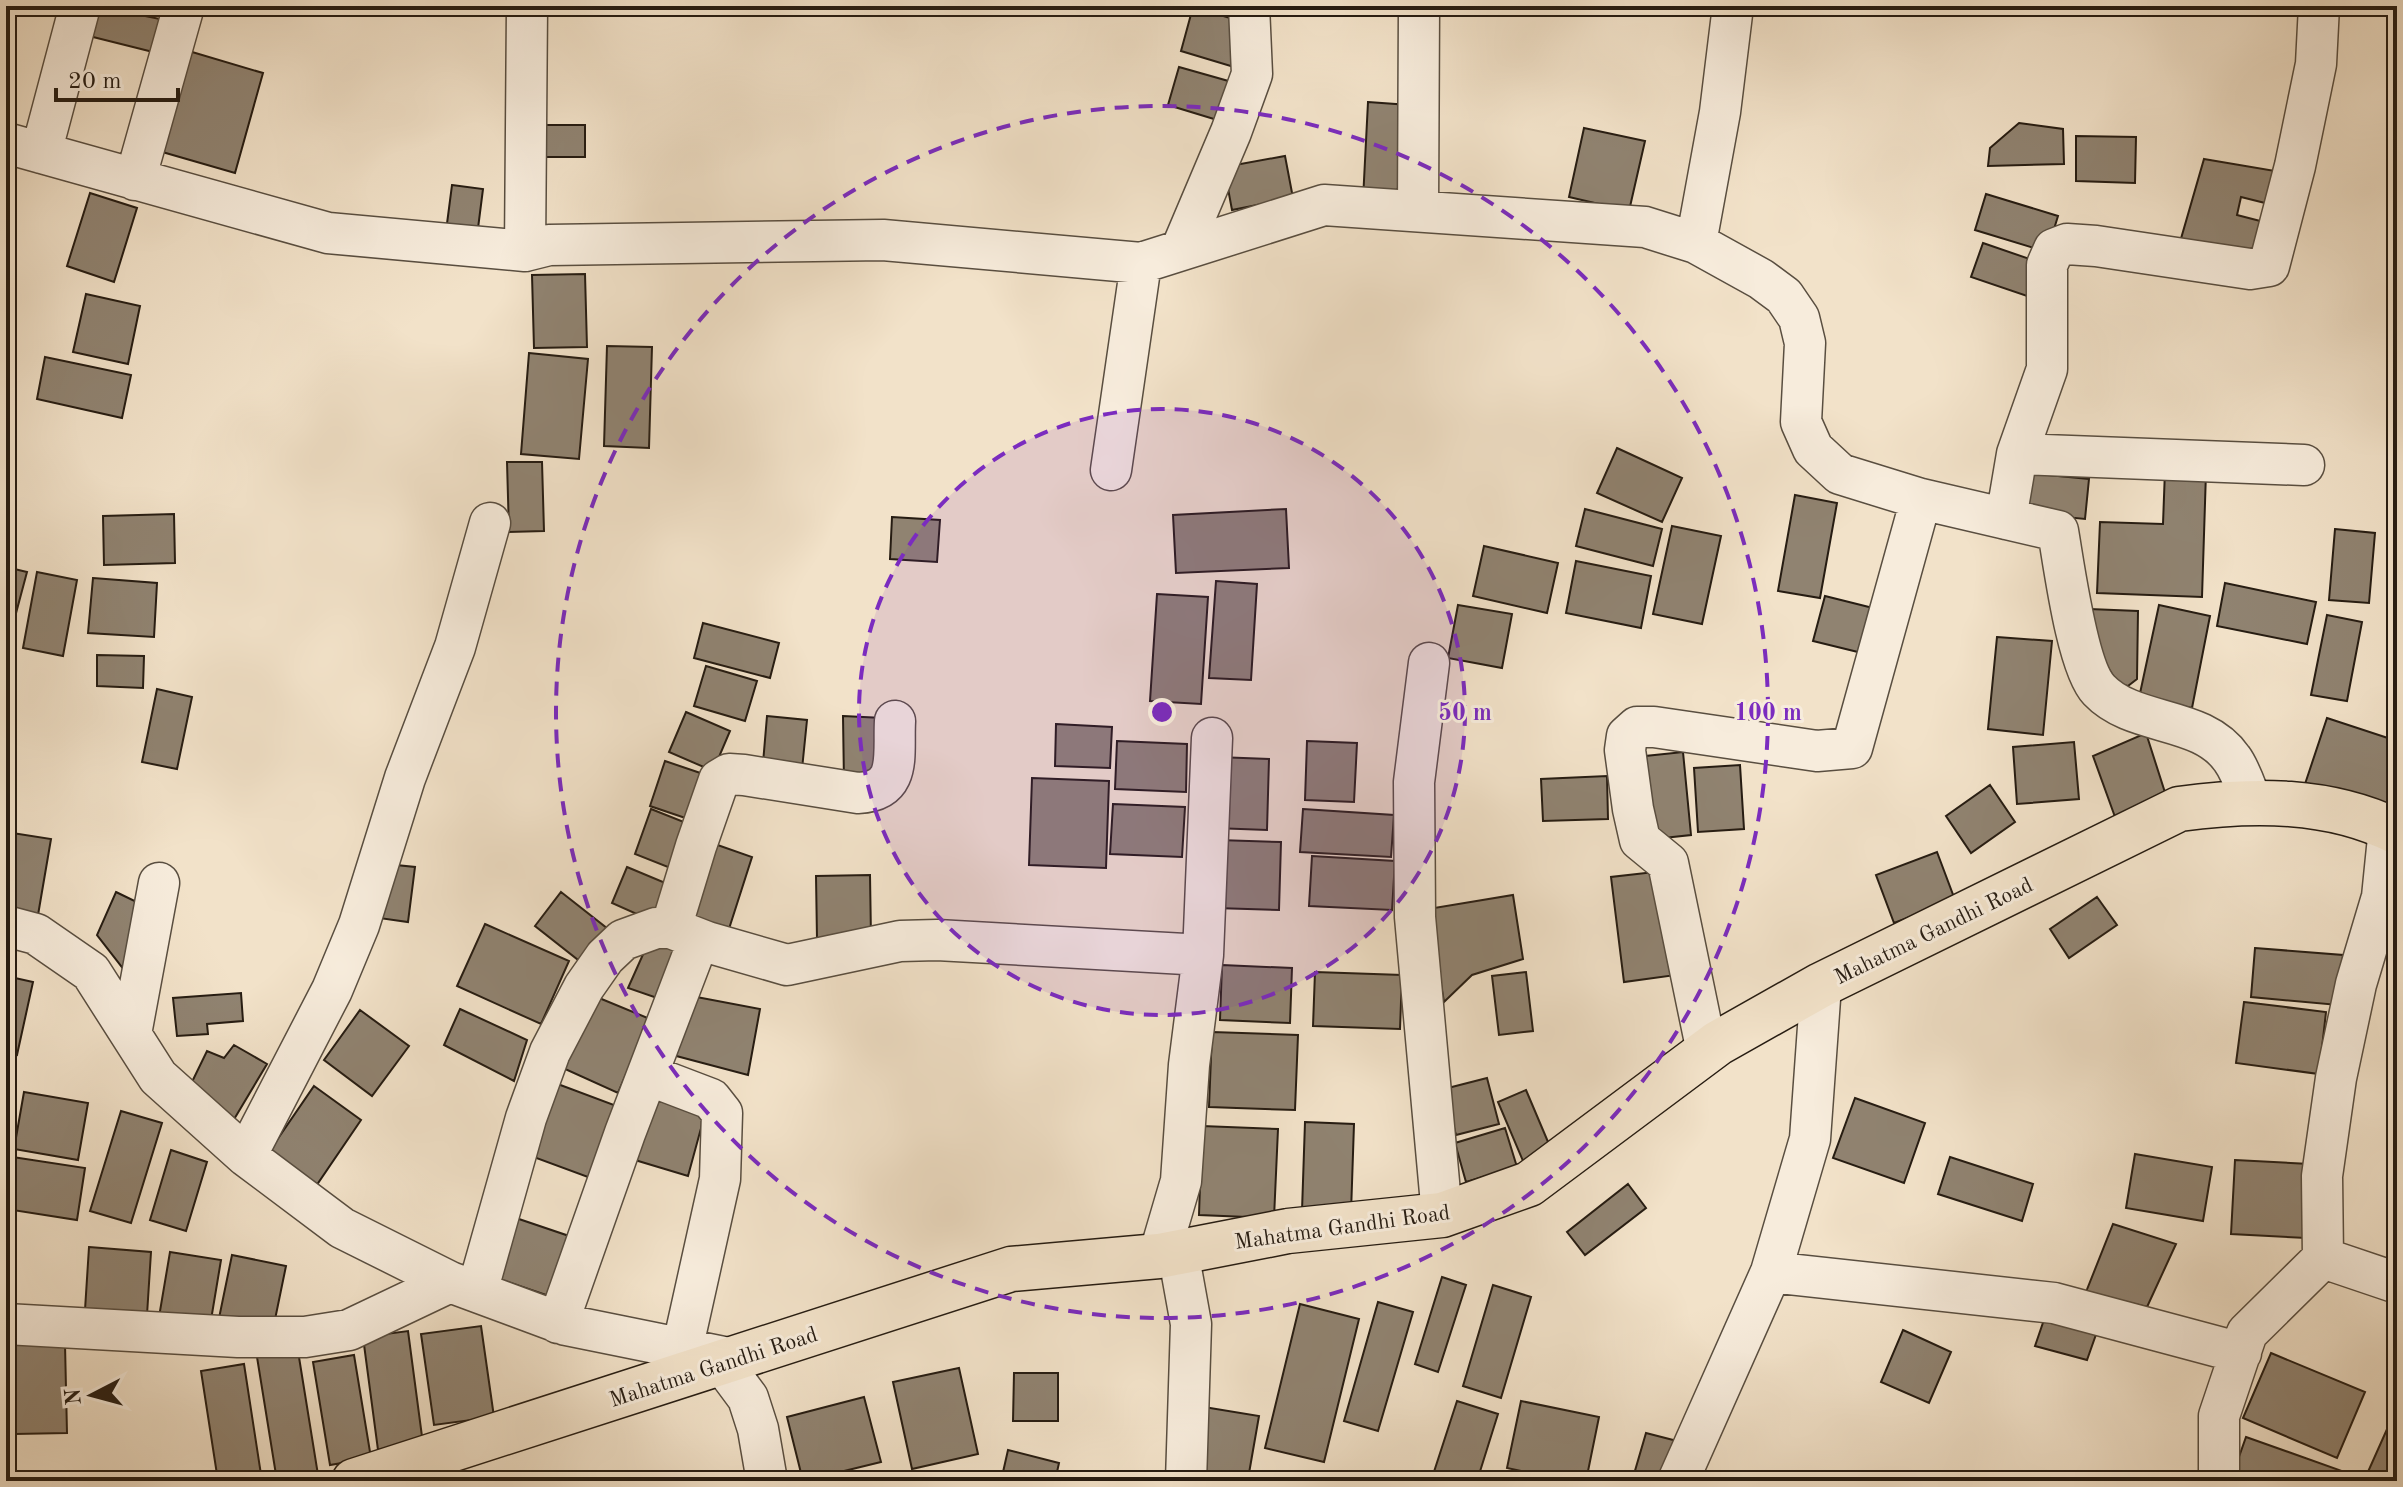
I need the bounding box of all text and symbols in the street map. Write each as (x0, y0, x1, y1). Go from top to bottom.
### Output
scale bar (56, 52, 178, 102)
text: 20 m (68, 70, 122, 94)
centre of rings (1148, 698, 1176, 726)
text: 50 m (1438, 701, 1492, 726)
text: 100 m (1734, 702, 1802, 726)
street label: Mahatma Gandhi Road (1831, 874, 2036, 989)
street label: Mahatma Gandhi Road (1233, 1202, 1452, 1254)
street label: Mahatma Gandhi Road (607, 1324, 820, 1412)
north arrow (52, 1355, 132, 1435)
text: N (62, 1387, 86, 1406)

